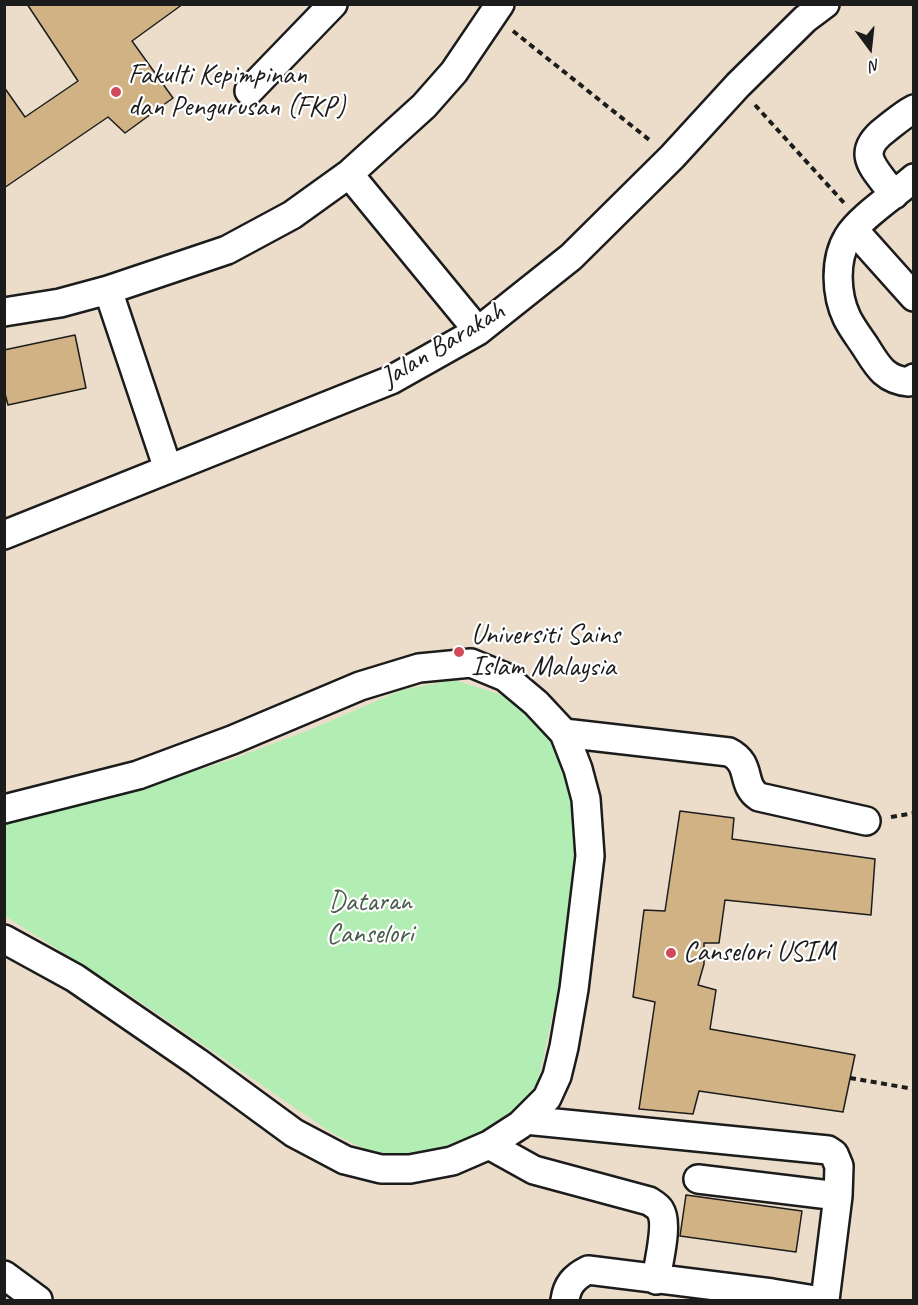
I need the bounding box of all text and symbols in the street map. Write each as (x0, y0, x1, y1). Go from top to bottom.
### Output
north arrow (840, 18, 900, 78)
text: N (867, 54, 882, 76)
place label: Fakulti Kepimpinan dan Pengurusan (FKP) (128, 59, 345, 125)
marker: Fakulti Kepimpinan dan Pengurusan (FKP) (109, 85, 123, 99)
street label: Jalan Barakah (375, 295, 511, 395)
place label: Universiti Sains Islam Malaysia (471, 619, 620, 685)
marker: Universiti Sains Islam Malaysia (452, 645, 466, 659)
park label: Dataran Canselori (327, 886, 413, 952)
place label: Canselori USIM (683, 936, 836, 970)
marker: Canselori USIM (664, 946, 678, 960)

